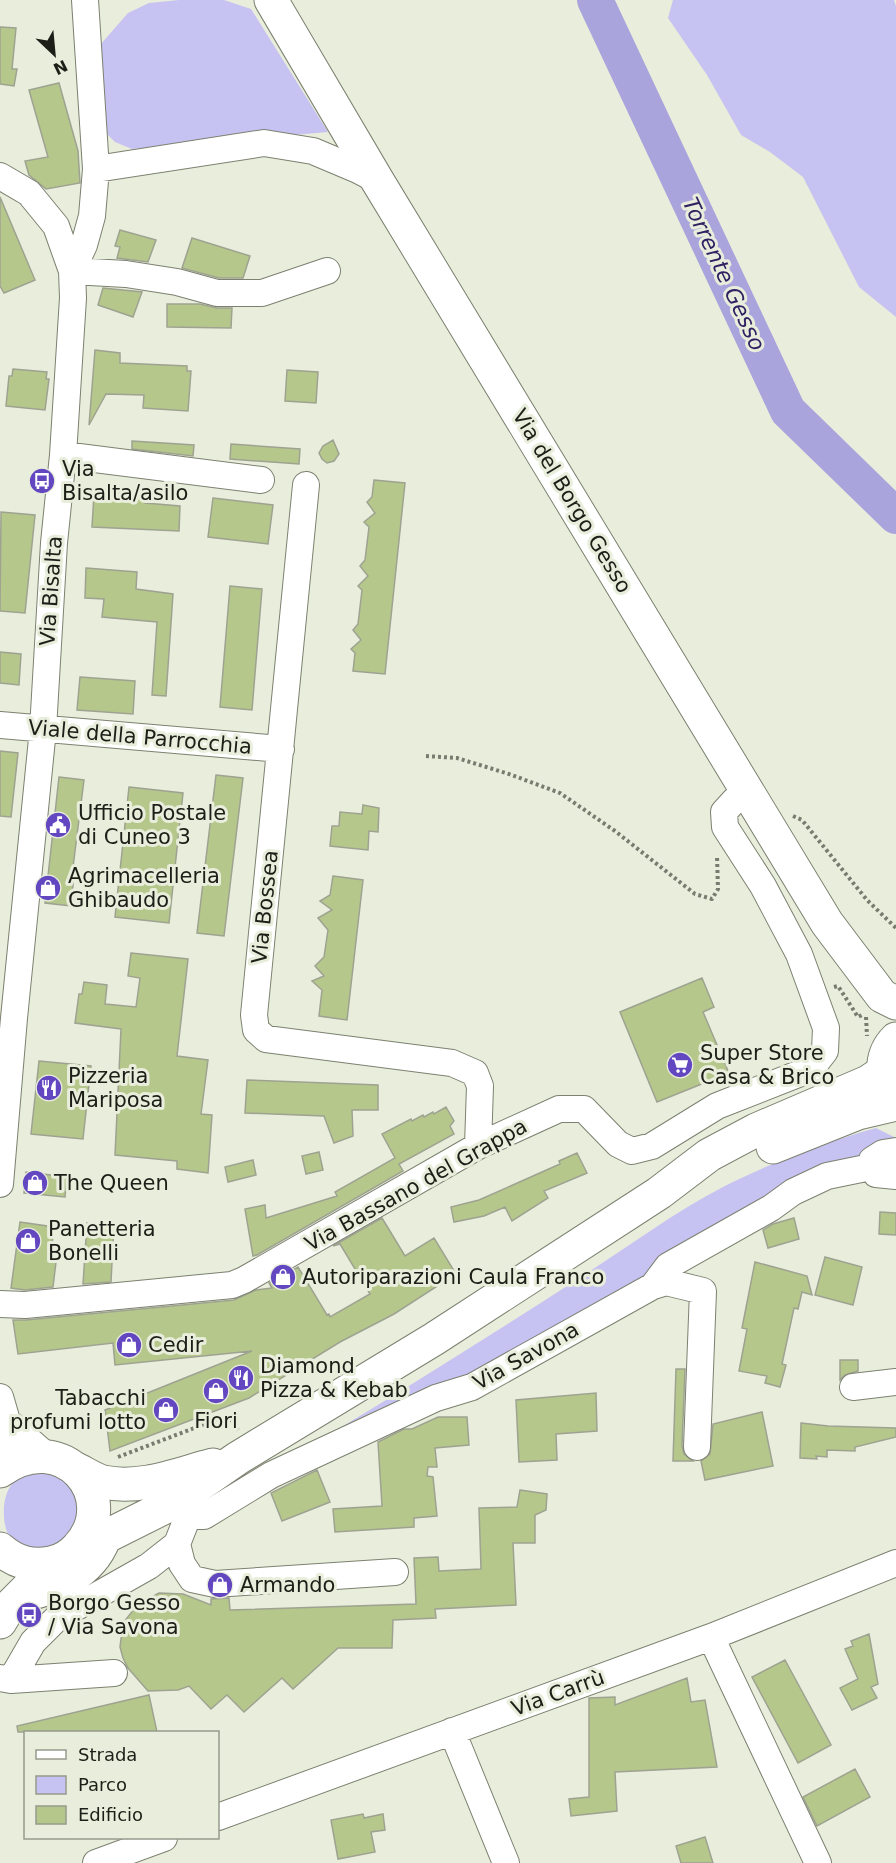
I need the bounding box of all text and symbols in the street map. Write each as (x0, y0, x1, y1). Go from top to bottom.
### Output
north arrow (24, 24, 84, 84)
text: N (50, 56, 71, 79)
water label: Torrente Gesso (678, 194, 770, 354)
street label: Via del Borgo Gesso (508, 405, 636, 597)
place label: Via Bisalta/asilo (62, 457, 188, 505)
bus stop icon: Via Bisalta/asilo (27, 466, 57, 496)
street label: Via Bisalta (35, 535, 67, 647)
street label: Viale della Parrocchia (27, 715, 253, 759)
place label: Ufficio Postale di Cuneo 3 (78, 801, 226, 849)
public building icon: Ufficio Postale di Cuneo 3 (43, 810, 73, 840)
street label: Via Bossea (247, 849, 283, 965)
place label: Agrimacelleria Ghibaudo (68, 864, 220, 912)
shop icon: Agrimacelleria Ghibaudo (33, 873, 63, 903)
place label: Super Store Casa & Brico (700, 1041, 834, 1089)
supermarket icon: Super Store Casa & Brico (665, 1050, 695, 1080)
place label: Pizzeria Mariposa (68, 1064, 163, 1112)
restaurant icon: Pizzeria Mariposa (34, 1073, 64, 1103)
street label: Via Bassano del Grappa (301, 1114, 531, 1256)
shop icon: The Queen (20, 1168, 50, 1198)
place label: The Queen (53, 1171, 169, 1195)
place label: Panetteria Bonelli (48, 1217, 156, 1265)
shop icon: Panetteria Bonelli (13, 1226, 43, 1256)
shop icon: Autoriparazioni Caula Franco (268, 1262, 298, 1292)
place label: Autoriparazioni Caula Franco (302, 1265, 604, 1289)
street label: Via Savona (469, 1317, 583, 1395)
shop icon: Cedir (114, 1330, 144, 1360)
place label: Cedir (148, 1333, 204, 1357)
place label: Diamond Pizza & Kebab (260, 1354, 408, 1402)
restaurant icon: Diamond Pizza & Kebab (226, 1363, 256, 1393)
shop icon: Fiori (201, 1376, 231, 1406)
place label: Tabacchi profumi lotto (10, 1386, 146, 1434)
shop icon: Tabacchi profumi lotto (151, 1395, 181, 1425)
place label: Fiori (194, 1409, 238, 1433)
shop icon: Armando (205, 1570, 235, 1600)
place label: Armando (240, 1573, 335, 1597)
place label: Borgo Gesso / Via Savona (48, 1591, 180, 1639)
bus stop icon: Borgo Gesso / Via Savona (14, 1600, 44, 1630)
street label: Via Carrù (508, 1665, 608, 1721)
legend (24, 1731, 219, 1839)
text: Strada (78, 1744, 137, 1765)
text: Parco (78, 1774, 127, 1795)
text: Edificio (78, 1804, 143, 1825)

